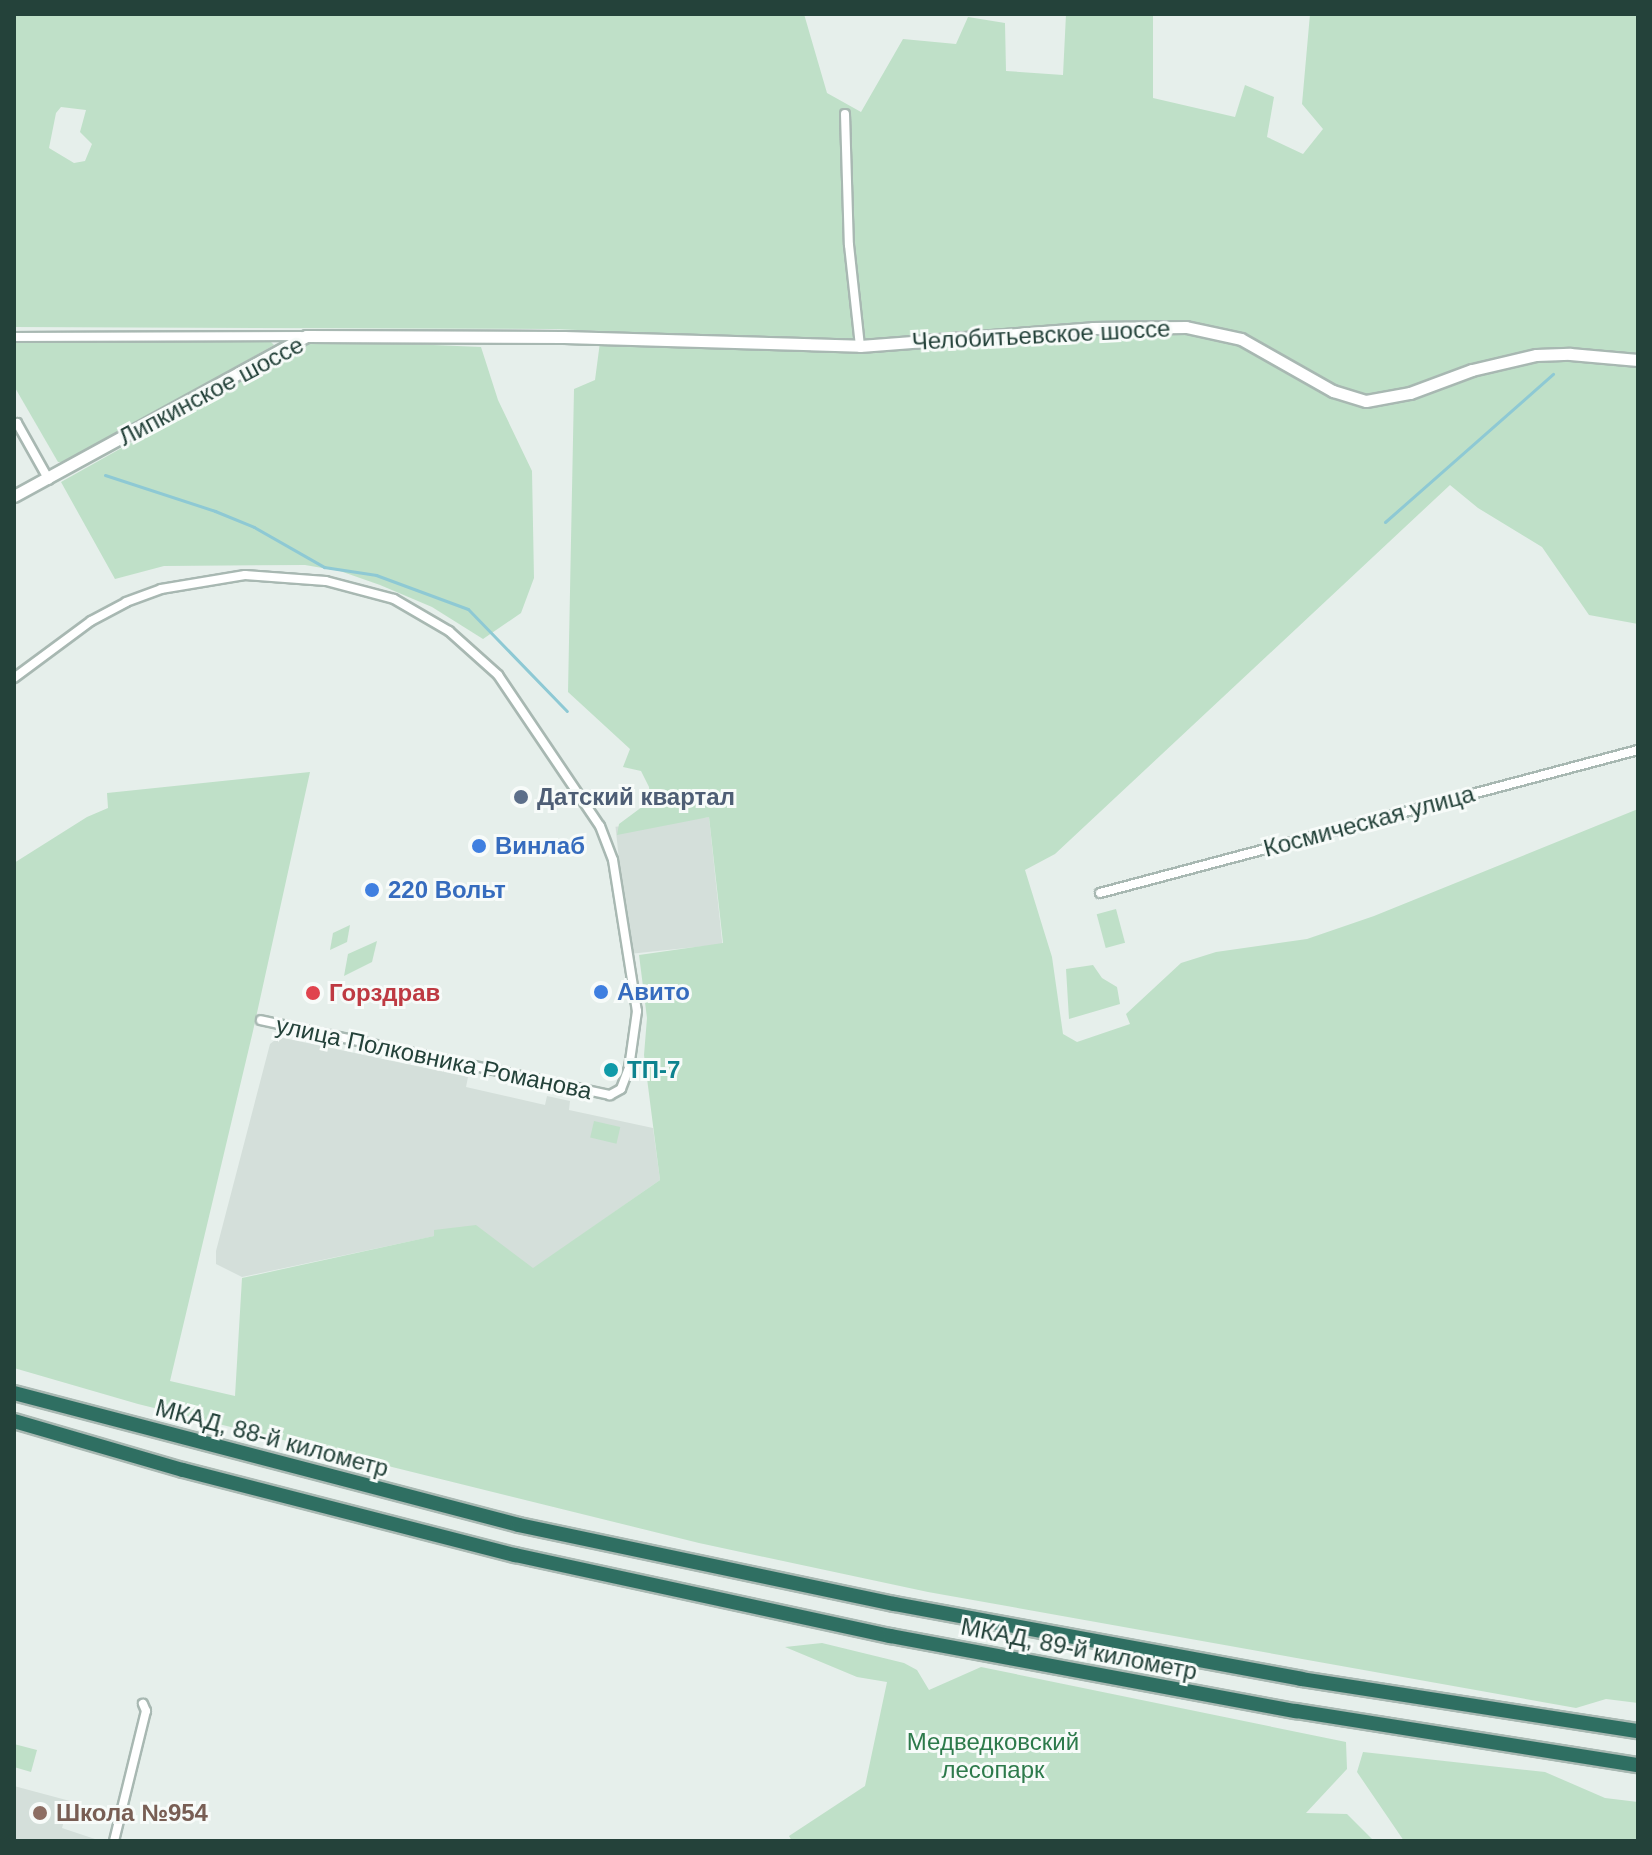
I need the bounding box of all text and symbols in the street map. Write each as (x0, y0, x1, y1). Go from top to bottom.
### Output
street label: Челобитьевское шоссе (911, 314, 1171, 356)
street label: Липкинское шоссе (114, 330, 308, 452)
street label: Космическая улица (1260, 779, 1478, 863)
place label: Датский квартал (537, 783, 735, 811)
marker: Датский квартал (512, 788, 530, 806)
place label: Винлаб (495, 832, 585, 860)
marker: Винлаб (470, 837, 488, 855)
place label: 220 Вольт (388, 876, 506, 904)
marker: 220 Вольт (363, 881, 381, 899)
place label: Авито (617, 978, 690, 1006)
place label: Горздрав (329, 979, 440, 1007)
marker: Авито (592, 983, 610, 1001)
marker: Горздрав (304, 984, 322, 1002)
street label: улица Полковника Романова (274, 1010, 594, 1106)
place label: ТП-7 (627, 1056, 680, 1084)
marker: ТП-7 (602, 1061, 620, 1079)
street label: МКАД, 88-й километр (152, 1393, 392, 1483)
street label: МКАД, 89-й километр (958, 1612, 1200, 1686)
park label: Медведковский лесопарк (907, 1728, 1079, 1784)
place label: Школа №954 (56, 1799, 208, 1827)
marker: Школа №954 (31, 1804, 49, 1822)

